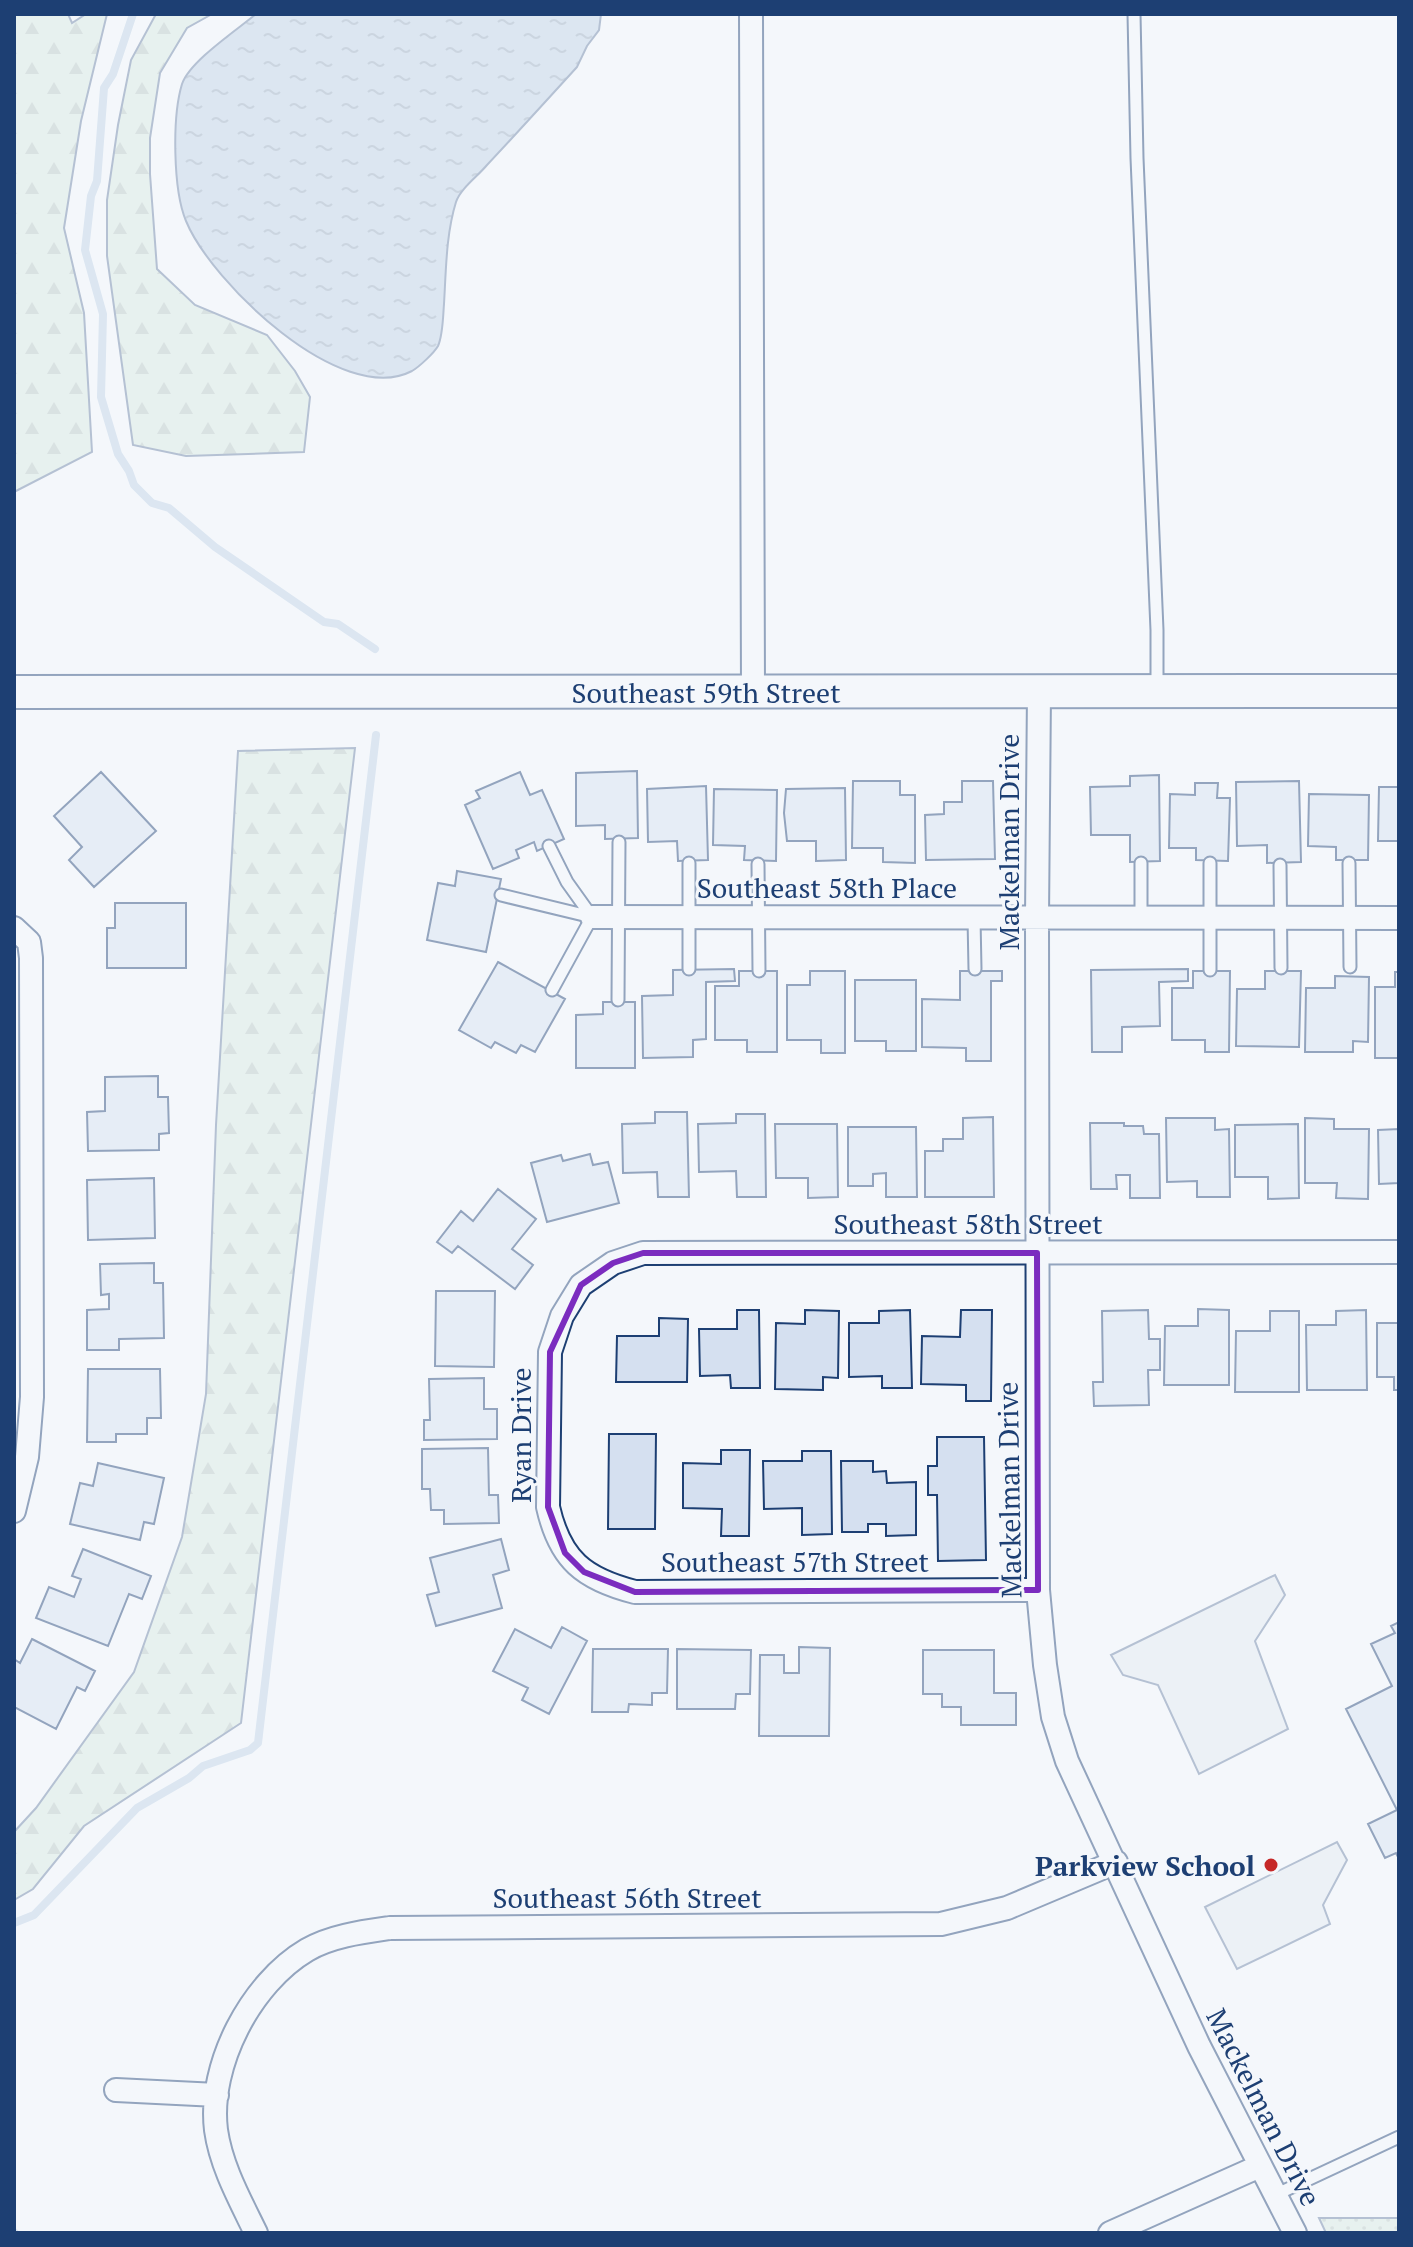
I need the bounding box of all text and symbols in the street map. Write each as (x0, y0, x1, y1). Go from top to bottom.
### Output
street label: Southeast 59th Street (571, 674, 841, 711)
street label: Mackelman Drive (990, 734, 1027, 950)
street label: Southeast 58th Place (697, 869, 957, 906)
street label: Southeast 58th Street (833, 1205, 1103, 1242)
street label: Ryan Drive (502, 1367, 539, 1503)
street label: Mackelman Drive (989, 1381, 1029, 1599)
street label: Southeast 57th Street (661, 1543, 930, 1580)
place label: Parkview School (1035, 1847, 1255, 1884)
marker: Parkview School (1262, 1856, 1280, 1874)
street label: Southeast 56th Street (492, 1879, 762, 1916)
street label: Mackelman Drive (1198, 2002, 1330, 2212)

